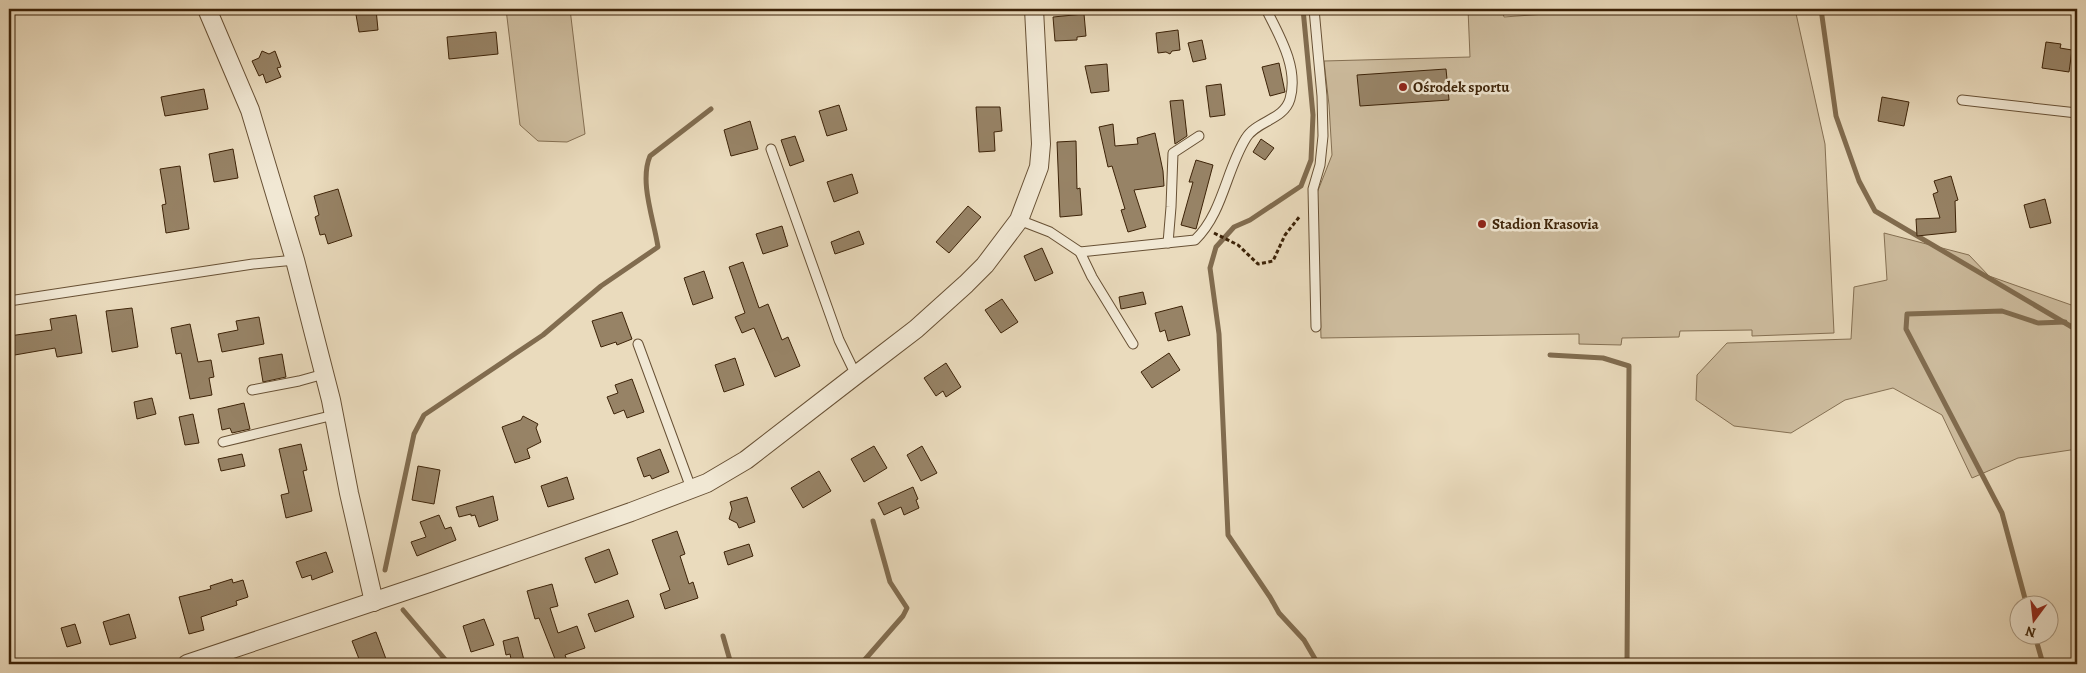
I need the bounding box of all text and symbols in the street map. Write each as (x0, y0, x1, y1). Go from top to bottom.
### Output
place label: Ośrodek sportu (1413, 77, 1510, 97)
marker: Ośrodek sportu (1397, 81, 1409, 93)
place label: Stadion Krasovia (1492, 214, 1600, 234)
marker: Stadion Krasovia (1476, 218, 1488, 230)
north arrow (2008, 596, 2058, 646)
text: N (2023, 622, 2038, 643)

